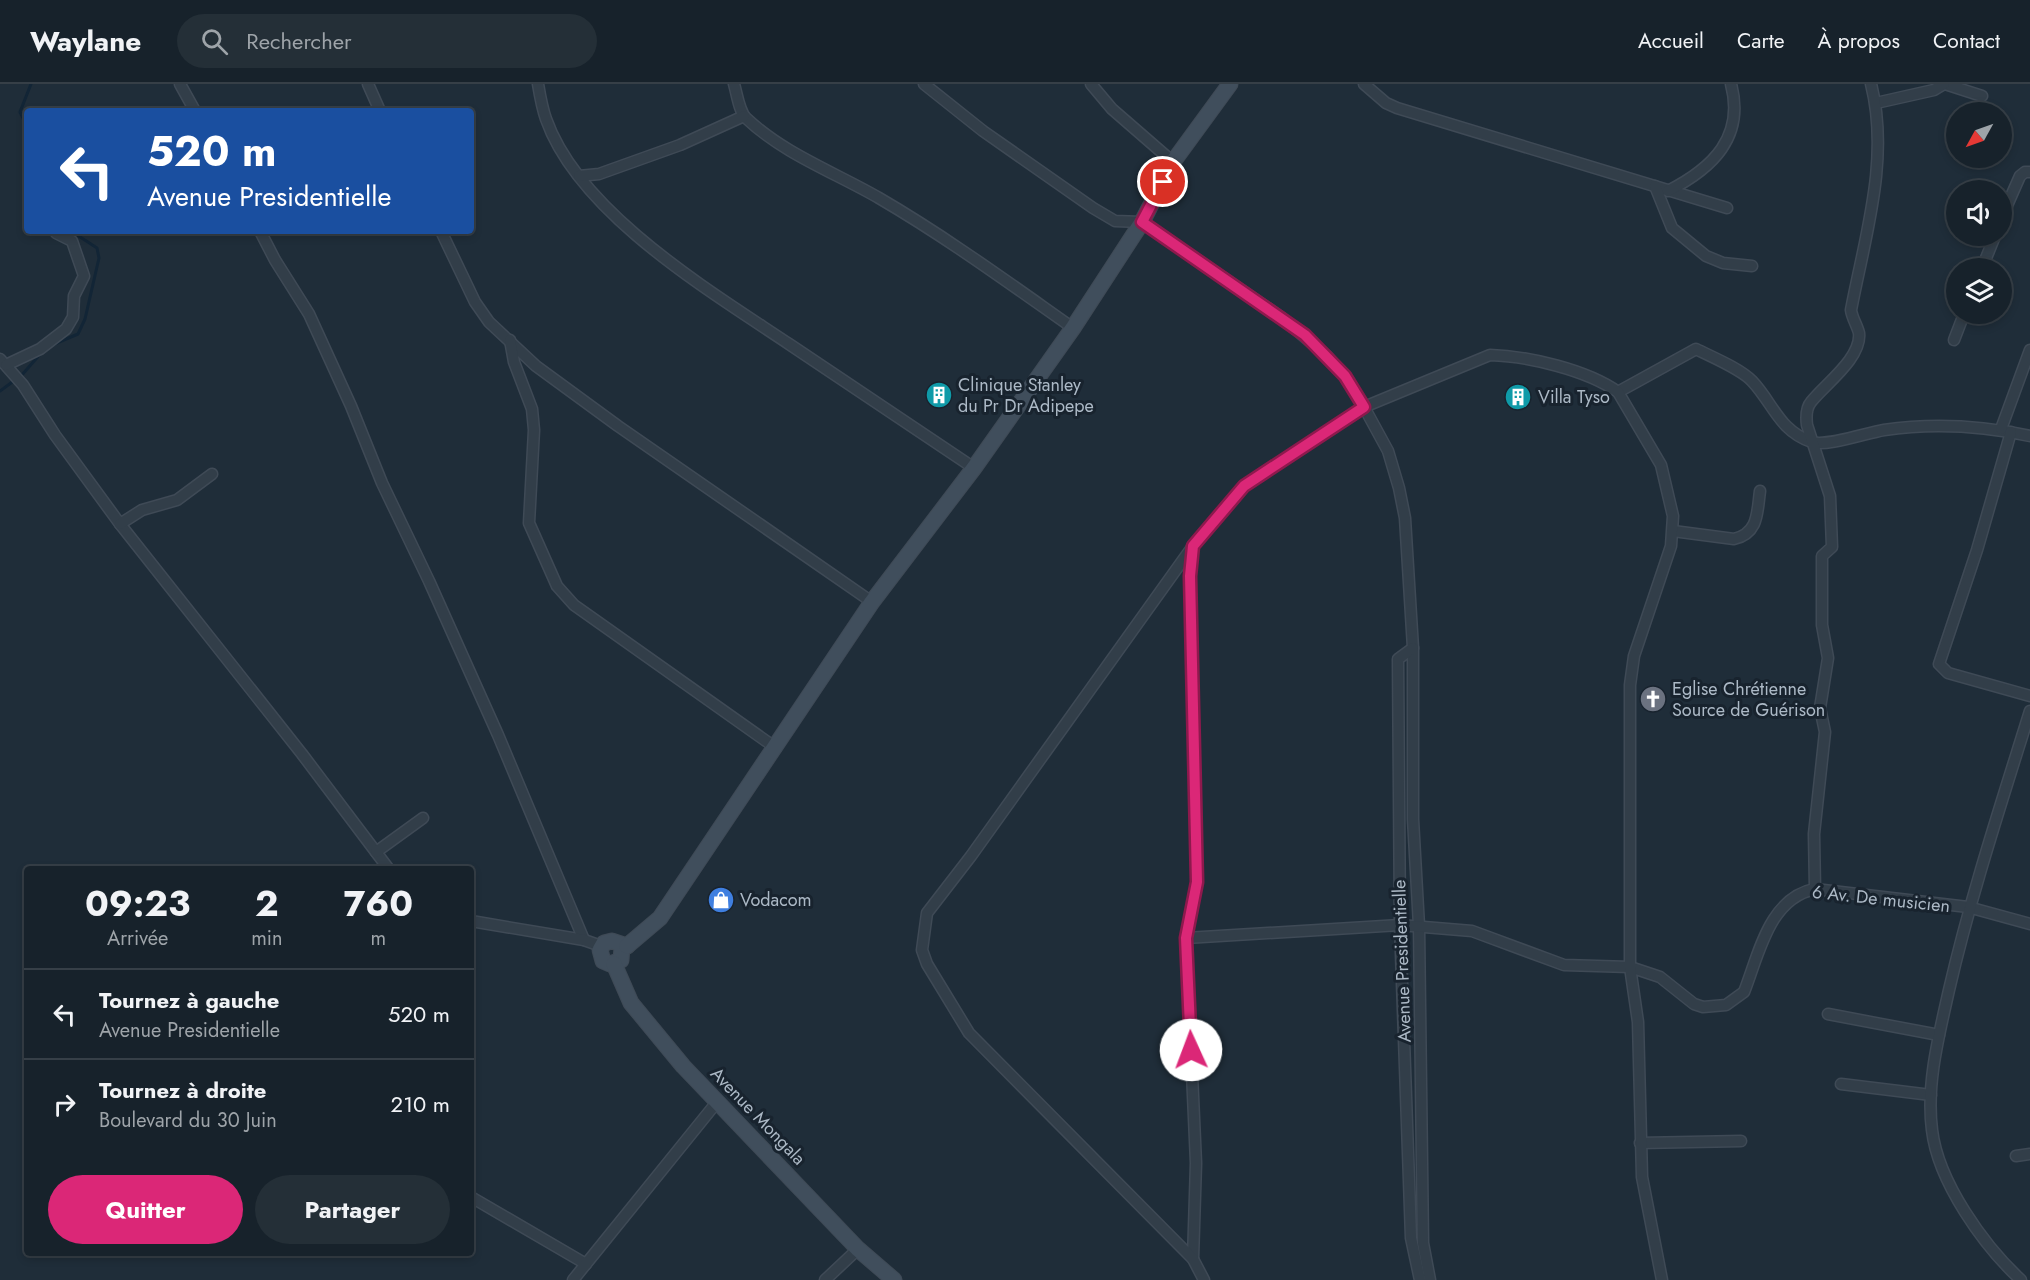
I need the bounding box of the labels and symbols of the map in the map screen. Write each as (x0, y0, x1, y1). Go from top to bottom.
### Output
north arrow (1946, 102, 2012, 168)
pin (1137, 156, 1188, 207)
place label: Clinique Stanley du Pr Dr Adipepe (958, 372, 1094, 419)
building icon: Clinique Stanley du Pr Dr Adipepe (924, 380, 954, 410)
building icon: Villa Tyso (1503, 382, 1533, 412)
place label: Villa Tyso (1538, 384, 1610, 410)
place label: Eglise Chrétienne Source de Guérison (1672, 676, 1825, 723)
church icon: Eglise Chrétienne Source de Guérison (1638, 684, 1668, 714)
street label: Avenue Presidentielle (1386, 879, 1418, 1043)
street label: 6 Av. De musicien (1811, 879, 1951, 919)
shop icon: Vodacom (706, 885, 736, 915)
place label: Vodacom (740, 887, 812, 913)
position arrow (1159, 1018, 1223, 1082)
street label: Avenue Mongala (705, 1061, 811, 1171)

